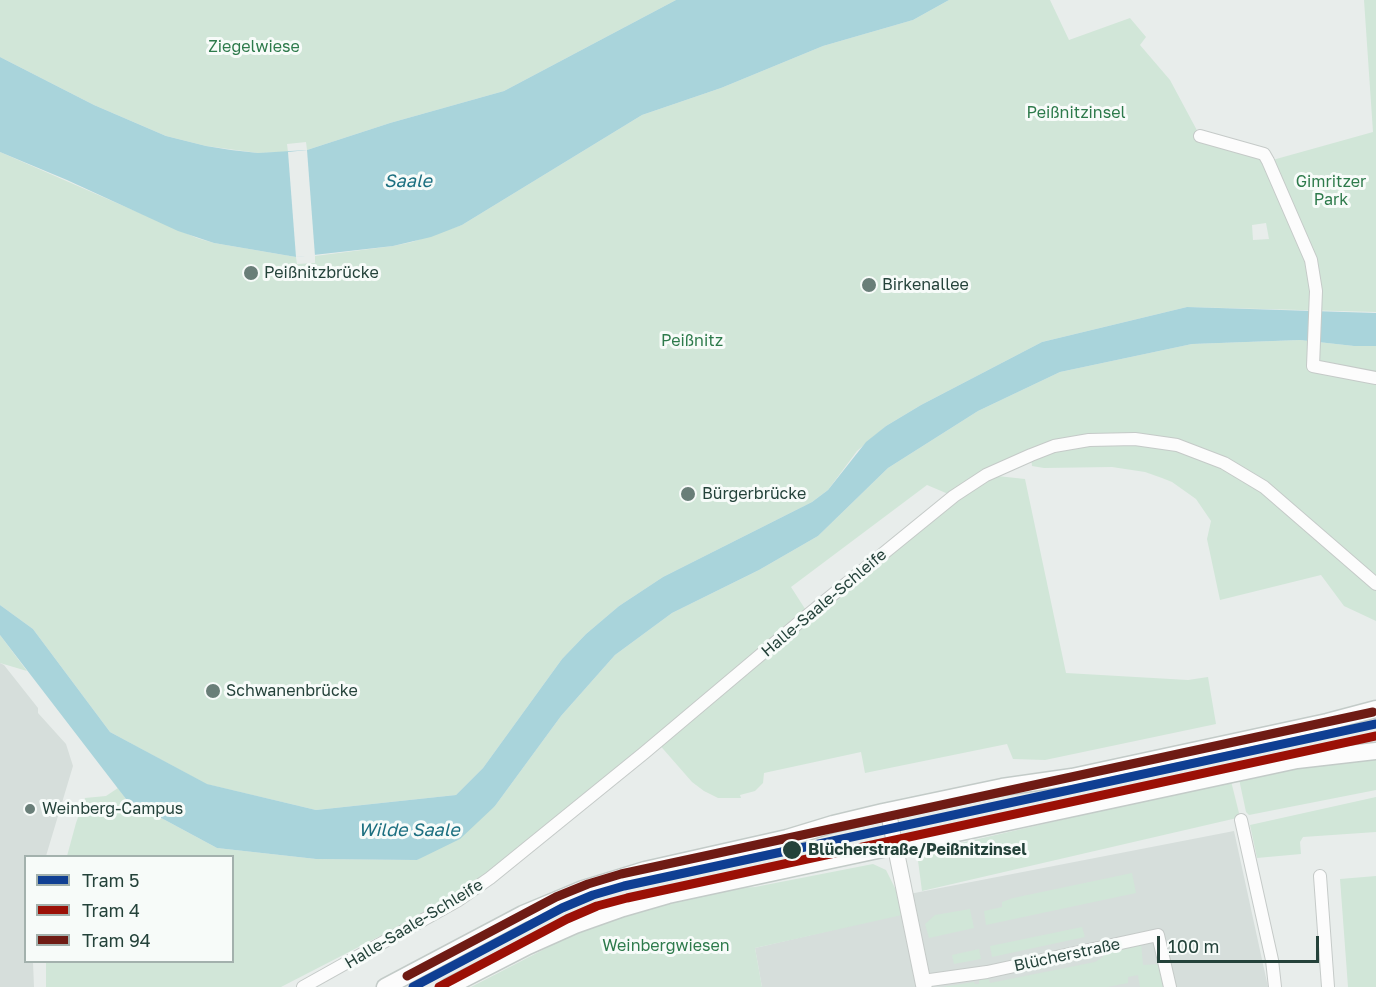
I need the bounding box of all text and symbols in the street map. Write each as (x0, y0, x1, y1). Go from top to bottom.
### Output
park label: Ziegelwiese (208, 37, 300, 57)
park label: Peißnitzinsel (1026, 103, 1126, 123)
water label: Saale (384, 170, 432, 192)
park label: Gimritzer Park (1296, 172, 1366, 210)
place label: Peißnitzbrücke (264, 263, 379, 283)
marker: Peißnitzbrücke (242, 264, 260, 282)
place label: Birkenallee (882, 275, 969, 295)
marker: Birkenallee (860, 276, 878, 294)
park label: Peißnitz (661, 331, 723, 351)
place label: Bürgerbrücke (702, 484, 806, 504)
marker: Bürgerbrücke (679, 485, 697, 503)
street label: Halle-Saale-Schleife (757, 545, 891, 661)
place label: Schwanenbrücke (226, 681, 358, 701)
marker: Schwanenbrücke (204, 682, 222, 700)
place label: Weinberg-Campus (42, 799, 183, 819)
marker: Weinberg-Campus (23, 802, 37, 816)
water label: Wilde Saale (358, 819, 460, 841)
marker: Blücherstraße/Peißnitzinsel (781, 839, 803, 861)
place label: Blücherstraße/Peißnitzinsel (808, 840, 1027, 860)
legend (24, 855, 234, 963)
text: Tram 5 (82, 869, 139, 891)
street label: Halle-Saale-Schleife (342, 875, 486, 973)
text: Tram 4 (82, 899, 140, 921)
scale bar (1160, 924, 1322, 962)
text: Tram 94 (82, 929, 151, 951)
street label: Blücherstraße (1012, 934, 1122, 976)
text: 100 m (1168, 935, 1219, 957)
park label: Weinbergwiesen (602, 936, 730, 956)

